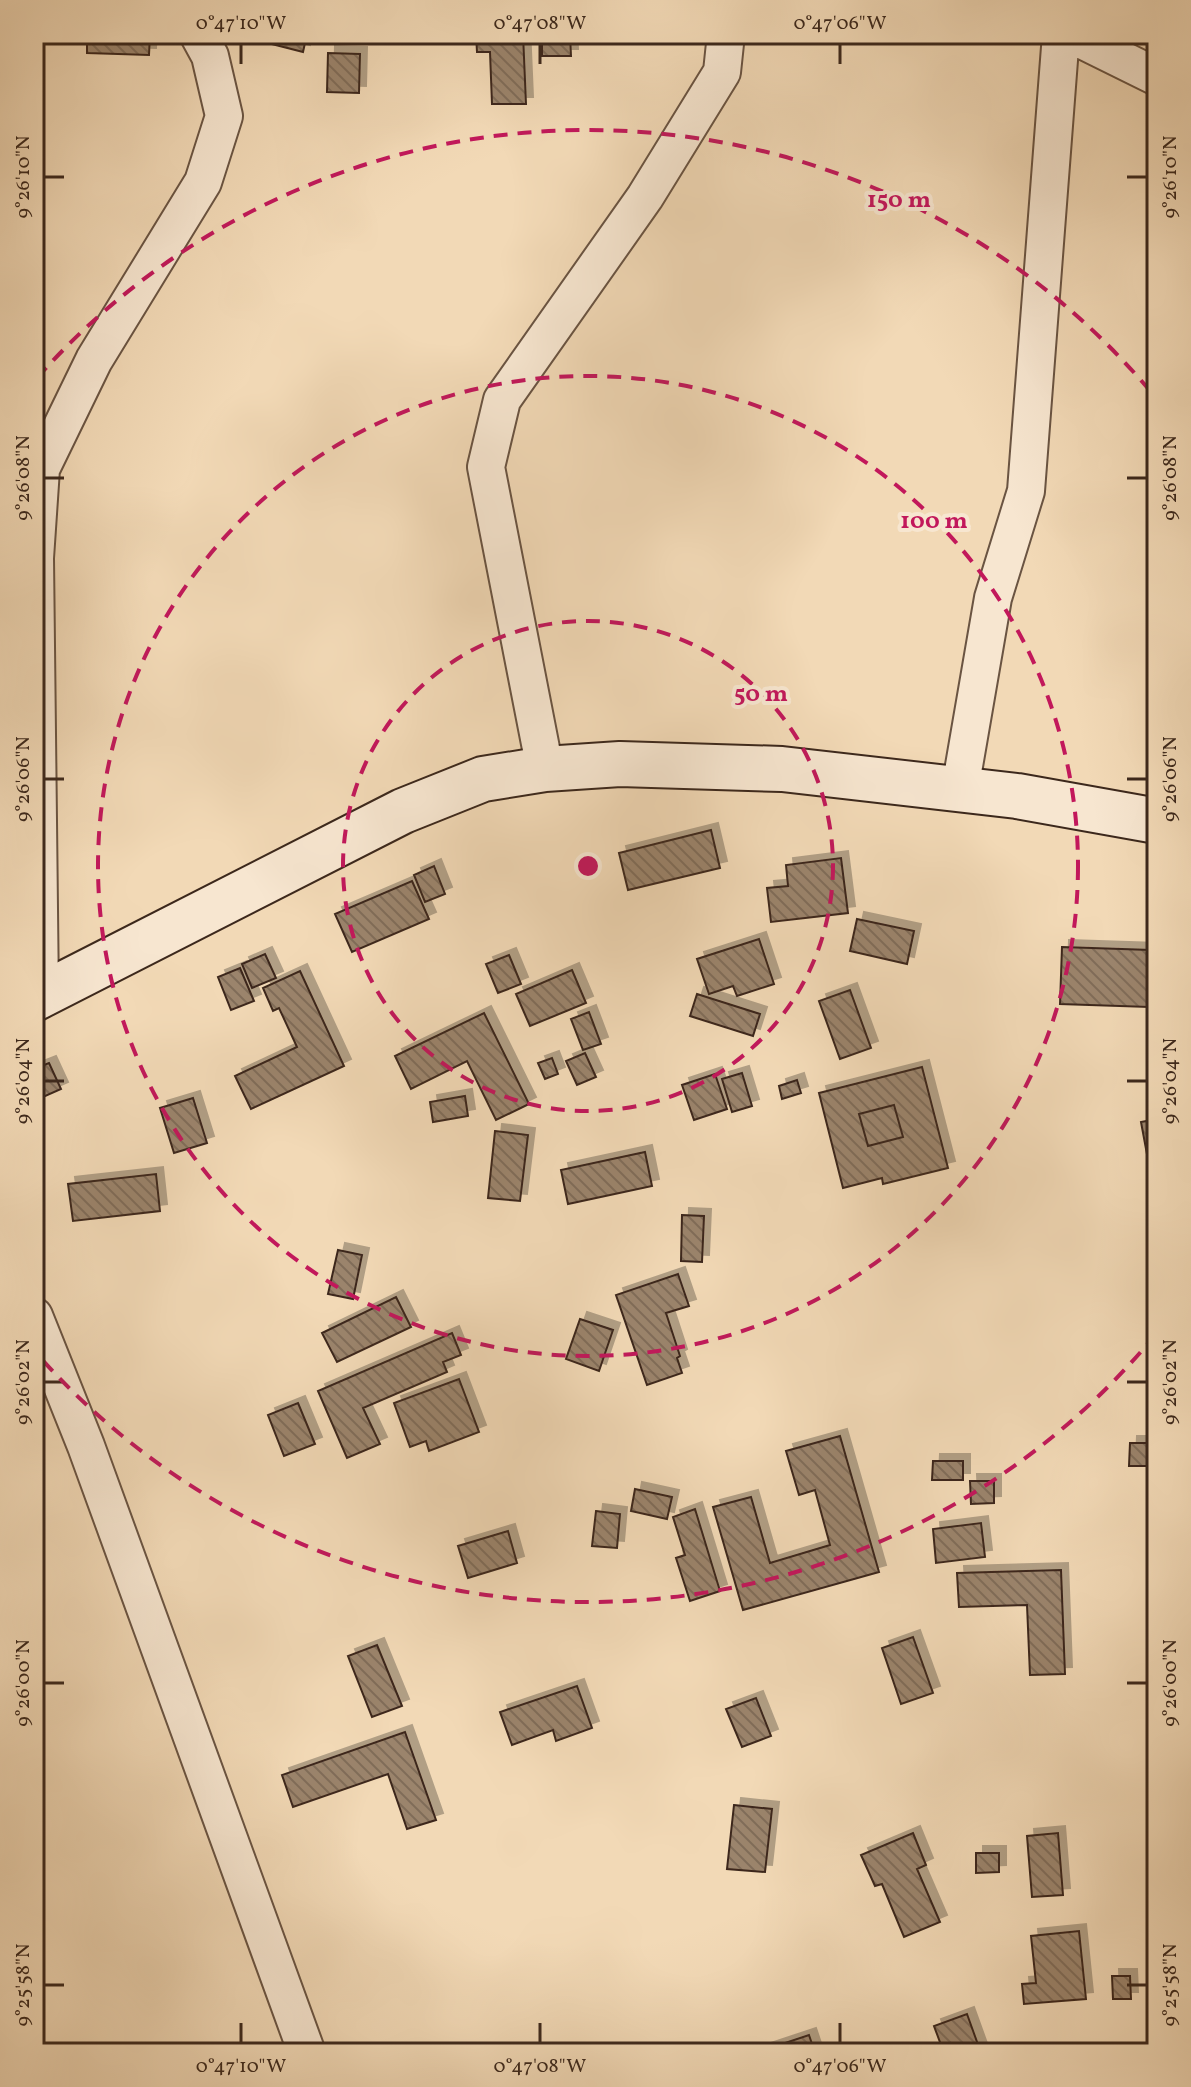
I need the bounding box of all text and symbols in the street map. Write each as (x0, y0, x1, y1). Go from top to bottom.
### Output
text: 0°47'10"W (196, 10, 286, 38)
text: 0°47'08"W (494, 10, 586, 38)
text: 0°47'06"W (793, 10, 887, 38)
text: 9°26'10"N (10, 135, 38, 219)
text: 9°26'10"N (1157, 135, 1185, 219)
text: 150 m (867, 184, 931, 218)
text: 9°26'08"N (10, 435, 38, 521)
text: 9°26'08"N (1157, 435, 1185, 521)
text: 100 m (900, 505, 968, 539)
text: 50 m (734, 678, 788, 712)
text: 9°26'06"N (10, 736, 38, 822)
text: 9°26'06"N (1157, 736, 1185, 822)
centre of rings (574, 852, 602, 880)
text: 9°26'04"N (10, 1038, 38, 1124)
text: 9°26'04"N (1157, 1038, 1185, 1124)
text: 9°26'02"N (10, 1339, 38, 1425)
text: 9°26'02"N (1157, 1339, 1185, 1425)
text: 9°26'00"N (10, 1639, 38, 1727)
text: 9°26'00"N (1157, 1639, 1185, 1727)
text: 9°25'58"N (10, 1943, 38, 2027)
text: 9°25'58"N (1157, 1943, 1185, 2027)
text: 0°47'10"W (196, 2053, 286, 2081)
text: 0°47'08"W (494, 2053, 586, 2081)
text: 0°47'06"W (793, 2053, 887, 2081)

